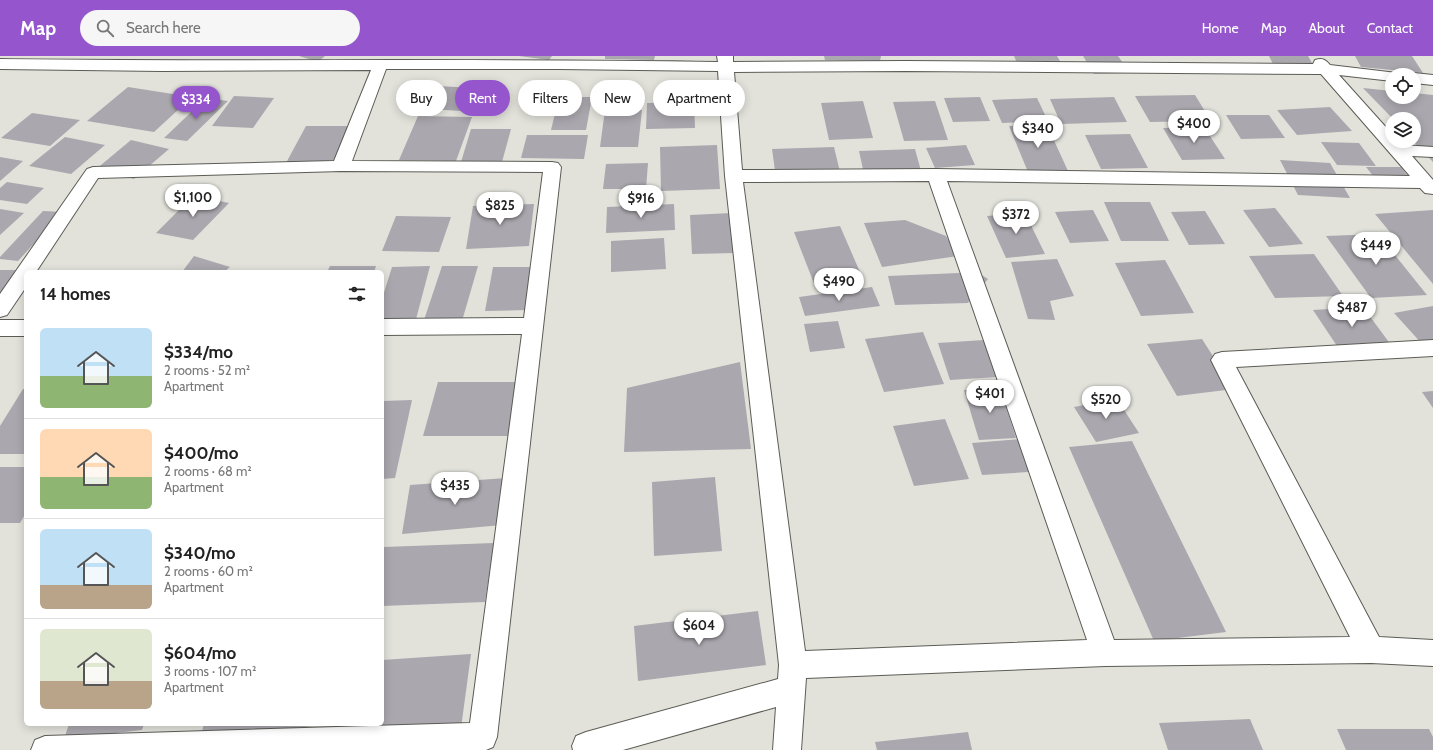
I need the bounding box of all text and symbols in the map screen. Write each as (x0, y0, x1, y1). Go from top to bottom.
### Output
search box (80, 10, 360, 46)
text: Map (20, 17, 56, 40)
icon: search (94, 17, 116, 39)
text: Search here (126, 19, 201, 37)
text: Home (1202, 19, 1239, 37)
text: Map (1261, 19, 1286, 37)
text: About (1308, 19, 1345, 37)
text: Contact (1367, 19, 1413, 37)
map controls (1385, 68, 1421, 148)
button: locate (1385, 68, 1421, 104)
chip: Buy (396, 80, 447, 116)
chip: Rent (455, 80, 510, 116)
chip: Filters (518, 80, 582, 116)
chip: New (590, 80, 645, 116)
chip: Apartment (653, 80, 745, 116)
pin: $334 (172, 86, 220, 120)
text: $334 (181, 91, 211, 107)
pin: $400 (1170, 110, 1218, 144)
button: layers (1385, 112, 1421, 148)
pin: $340 (1014, 115, 1062, 149)
text: $400 (1177, 115, 1211, 131)
text: $340 (1022, 120, 1054, 136)
pin: $1,100 (160, 184, 226, 218)
pin: $916 (617, 185, 665, 219)
text: $1,100 (174, 189, 212, 205)
text: $916 (628, 190, 654, 206)
pin: $825 (476, 192, 524, 226)
text: $825 (485, 197, 515, 213)
pin: $372 (992, 201, 1040, 235)
text: $372 (1002, 206, 1030, 222)
pin: $449 (1352, 232, 1400, 266)
text: $449 (1361, 237, 1392, 253)
pin: $490 (815, 268, 863, 302)
text: $490 (823, 273, 855, 289)
icon: filters (346, 283, 368, 305)
text: 14 homes (40, 284, 110, 304)
pin: $487 (1328, 294, 1376, 328)
text: $487 (1337, 299, 1367, 315)
text: $334/mo (164, 342, 233, 362)
icon: home (72, 344, 120, 392)
text: 2 rooms · 52 m² (164, 362, 250, 378)
text: Apartment (164, 378, 224, 394)
pin: $401 (966, 380, 1014, 414)
text: $401 (975, 385, 1005, 401)
pin: $520 (1082, 386, 1130, 420)
text: $520 (1091, 391, 1121, 407)
text: $400/mo (164, 443, 238, 463)
icon: home (72, 445, 120, 493)
text: 2 rooms · 68 m² (164, 463, 252, 479)
pin: $435 (431, 472, 479, 506)
text: $435 (440, 477, 470, 493)
text: Apartment (164, 479, 224, 495)
text: $340/mo (164, 543, 236, 563)
icon: home (72, 545, 120, 593)
text: 2 rooms · 60 m² (164, 563, 253, 579)
text: Apartment (164, 579, 224, 595)
pin: $604 (675, 612, 723, 646)
text: $604 (683, 617, 715, 633)
text: $604/mo (164, 643, 236, 663)
icon: home (72, 645, 120, 693)
text: 3 rooms · 107 m² (164, 663, 256, 679)
text: Apartment (164, 679, 224, 695)

